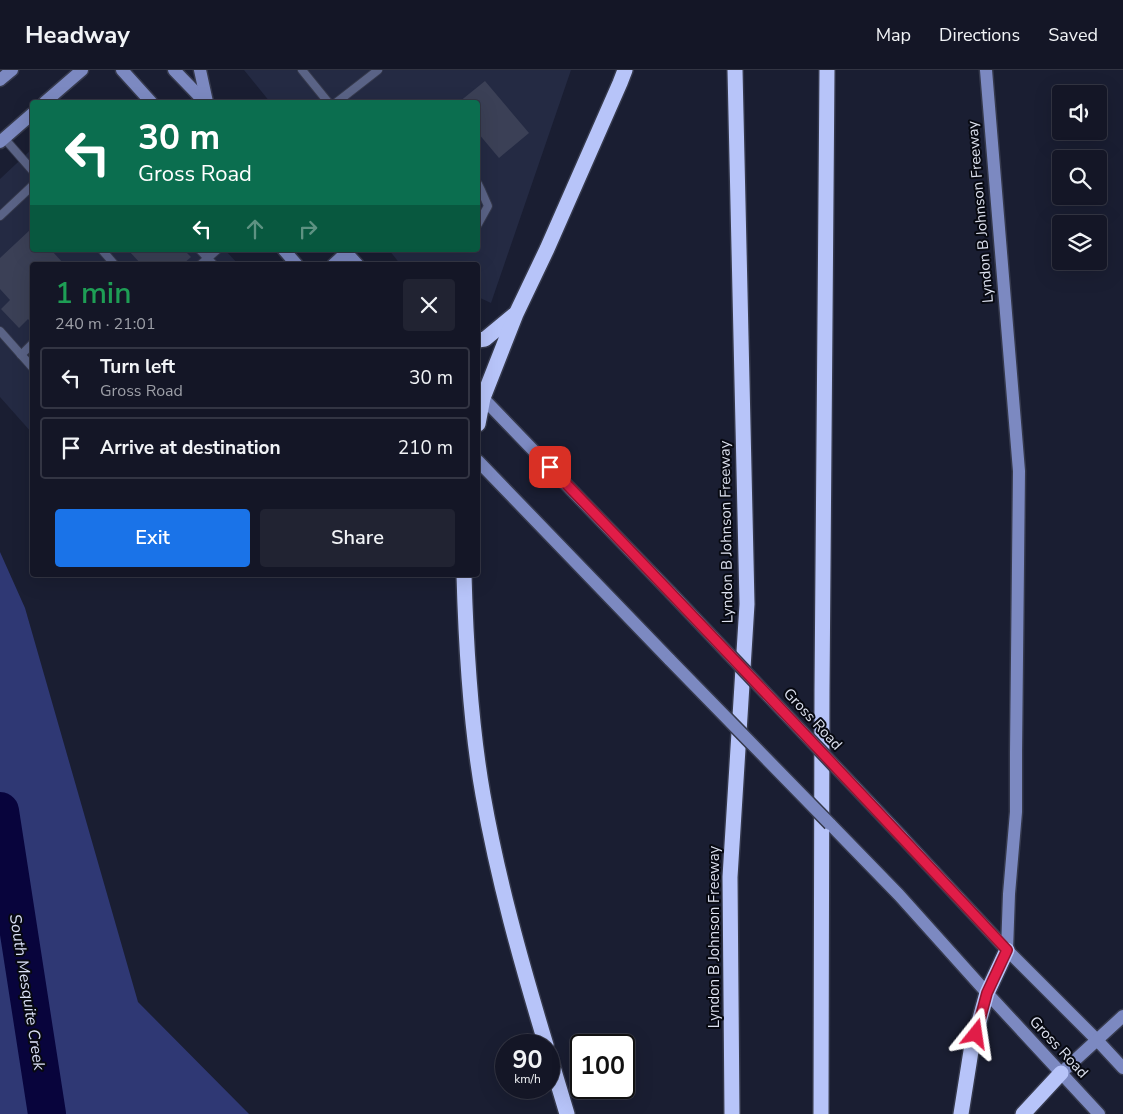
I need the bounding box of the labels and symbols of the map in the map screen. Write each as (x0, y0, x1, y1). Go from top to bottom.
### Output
street label: Lyndon B Johnson Freeway (962, 120, 998, 304)
street label: Lyndon B Johnson Freeway (714, 440, 738, 623)
pin (529, 446, 571, 488)
street label: Gross Road (779, 684, 847, 754)
street label: Lyndon B Johnson Freeway (704, 845, 724, 1028)
water label: South Mesquite Creek (4, 912, 50, 1073)
position arrow (949, 1007, 1001, 1059)
street label: Gross Road (1025, 1012, 1093, 1082)
speed limit sign: 100 (570, 1034, 635, 1099)

